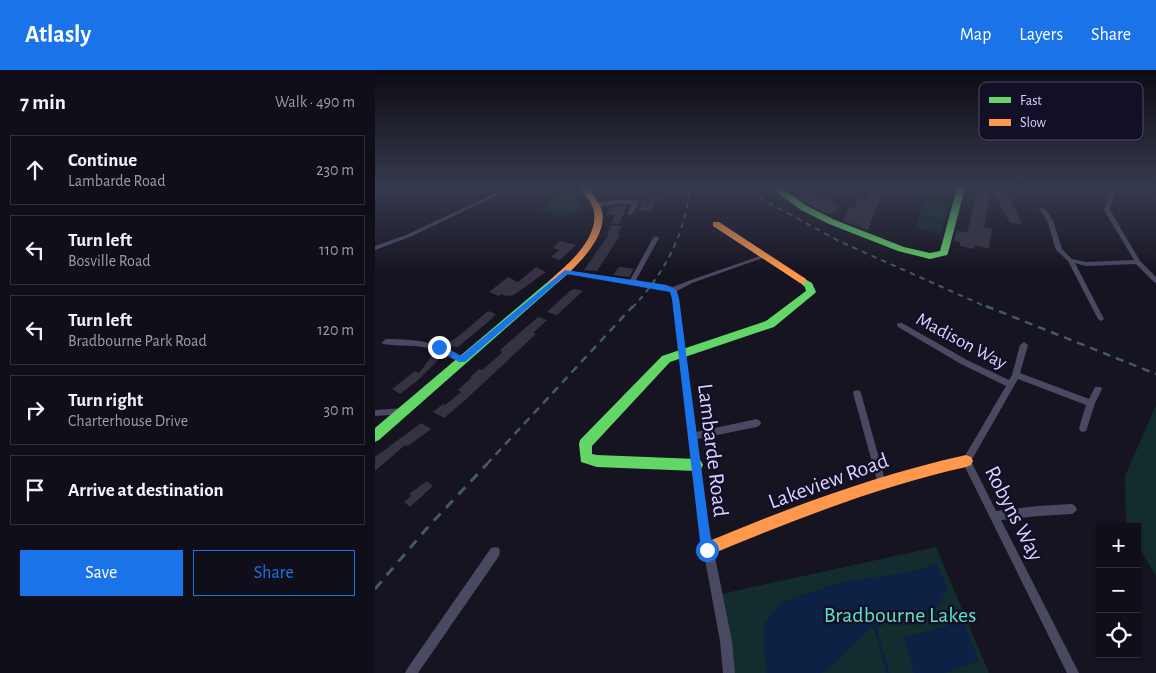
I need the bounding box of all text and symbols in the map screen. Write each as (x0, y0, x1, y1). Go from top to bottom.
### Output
text: Atlasly (25, 23, 91, 47)
text: Map (960, 26, 991, 44)
text: Layers (1019, 26, 1063, 44)
text: Share (1091, 26, 1131, 44)
legend (979, 82, 1143, 140)
text: 7 min (20, 92, 66, 113)
text: Walk · 490 m (275, 94, 355, 110)
text: Fast (1020, 94, 1042, 108)
text: Slow (1020, 116, 1047, 130)
text: Continue (68, 151, 137, 170)
icon: ahead (21, 156, 49, 184)
text: 230 m (316, 162, 354, 178)
text: Lambarde Road (68, 173, 165, 189)
text: Turn left (68, 231, 132, 250)
icon: left (21, 236, 49, 264)
text: 110 m (319, 242, 354, 258)
text: Bosville Road (68, 253, 151, 269)
street label: Madison Way (913, 310, 1010, 373)
text: Turn left (68, 311, 132, 330)
icon: left (21, 316, 49, 344)
text: 120 m (317, 322, 354, 338)
text: Bradbourne Park Road (68, 333, 207, 349)
route end (428, 336, 451, 359)
street label: Lambarde Road (694, 382, 732, 518)
text: Turn right (68, 391, 143, 410)
icon: right (21, 396, 49, 424)
text: 30 m (324, 402, 354, 418)
text: Charterhouse Drive (68, 413, 188, 429)
street label: Lakeview Road (765, 449, 891, 513)
street label: Robyns Way (981, 462, 1048, 565)
icon: arrive (21, 476, 49, 504)
text: Arrive at destination (68, 481, 224, 500)
map controls (1096, 523, 1141, 658)
button: + (1096, 523, 1141, 568)
route start (696, 539, 719, 562)
button: Save (20, 550, 183, 596)
button: Share (193, 550, 355, 596)
button: − (1096, 568, 1141, 613)
park label: Bradbourne Lakes (824, 604, 976, 626)
button: locate (1096, 613, 1141, 658)

